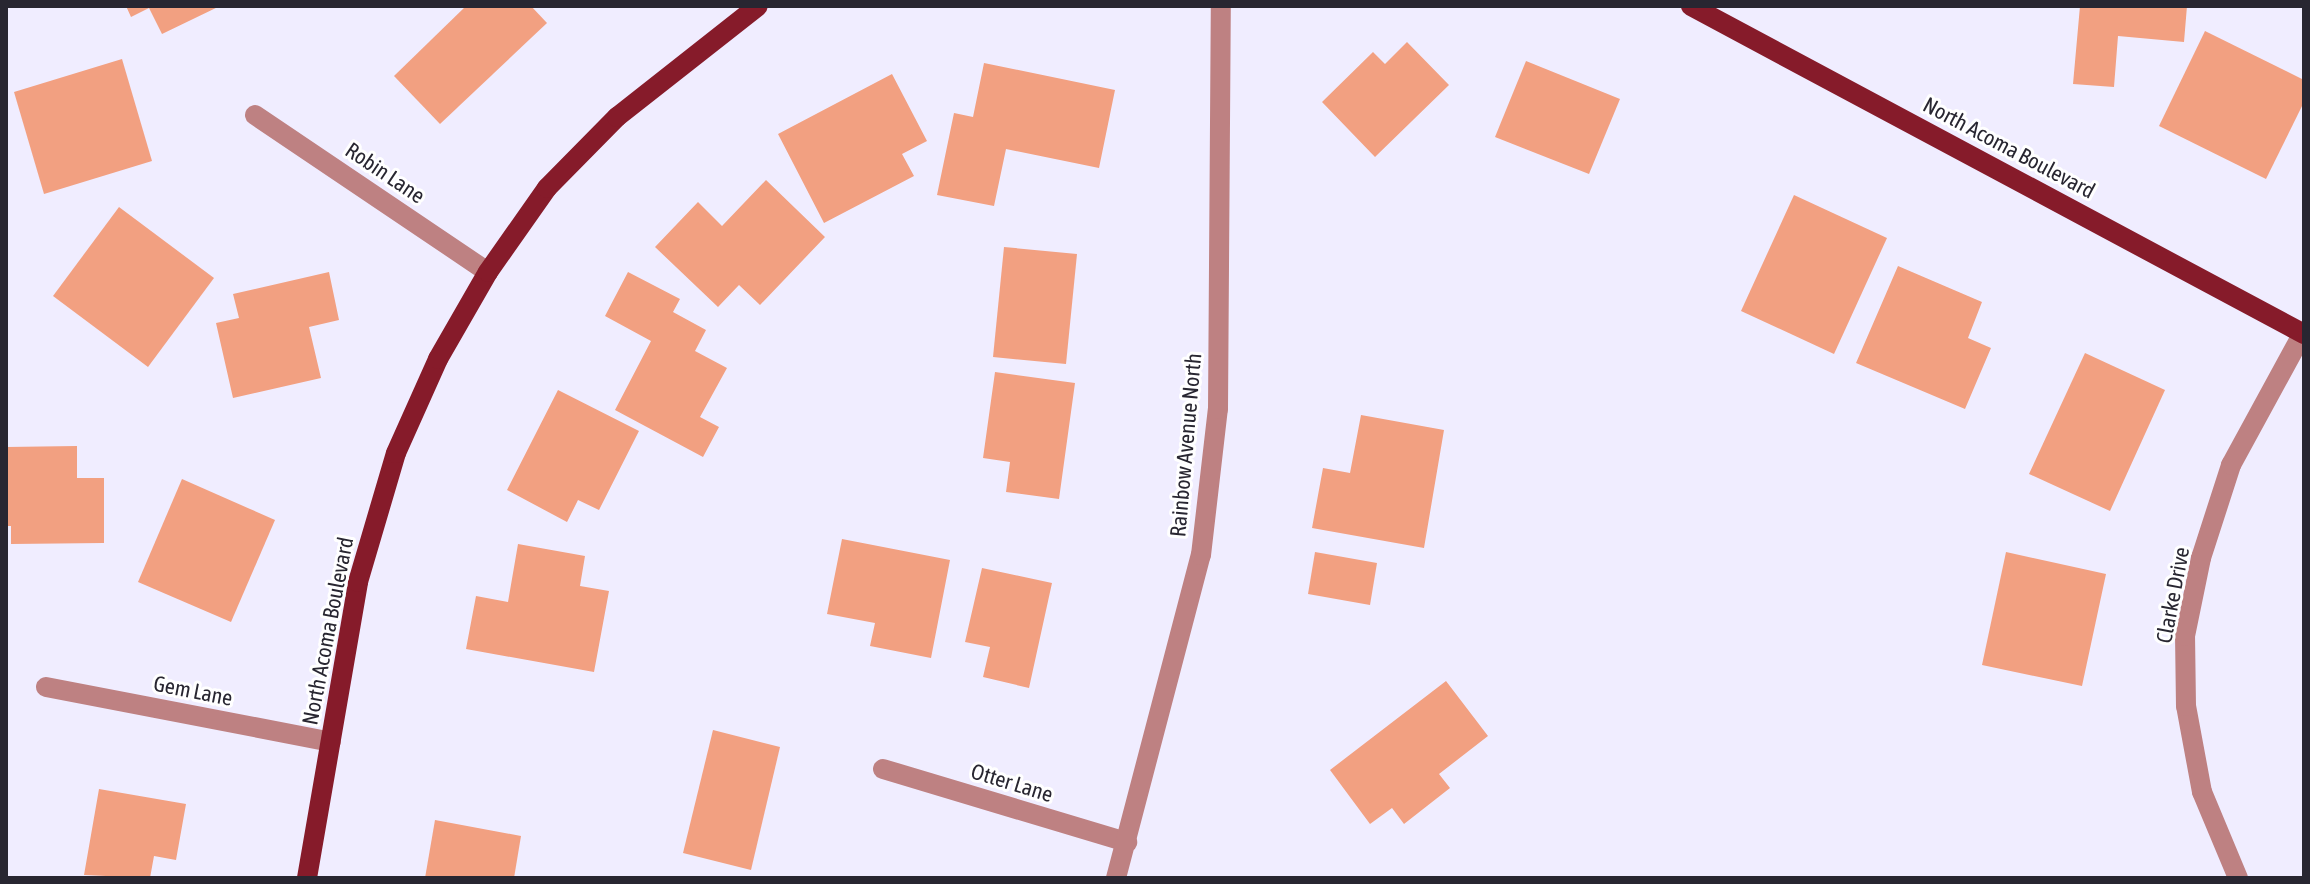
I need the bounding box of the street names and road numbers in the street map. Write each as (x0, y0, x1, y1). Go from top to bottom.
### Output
street label: North Acoma Boulevard (1919, 92, 2099, 204)
street label: Robin Lane (340, 137, 430, 209)
street label: Rainbow Avenue North (1165, 352, 1207, 538)
street label: North Acoma Boulevard (297, 535, 359, 727)
street label: Clarke Drive (2151, 545, 2195, 645)
street label: Gem Lane (151, 670, 235, 712)
street label: Otter Lane (968, 758, 1056, 808)

